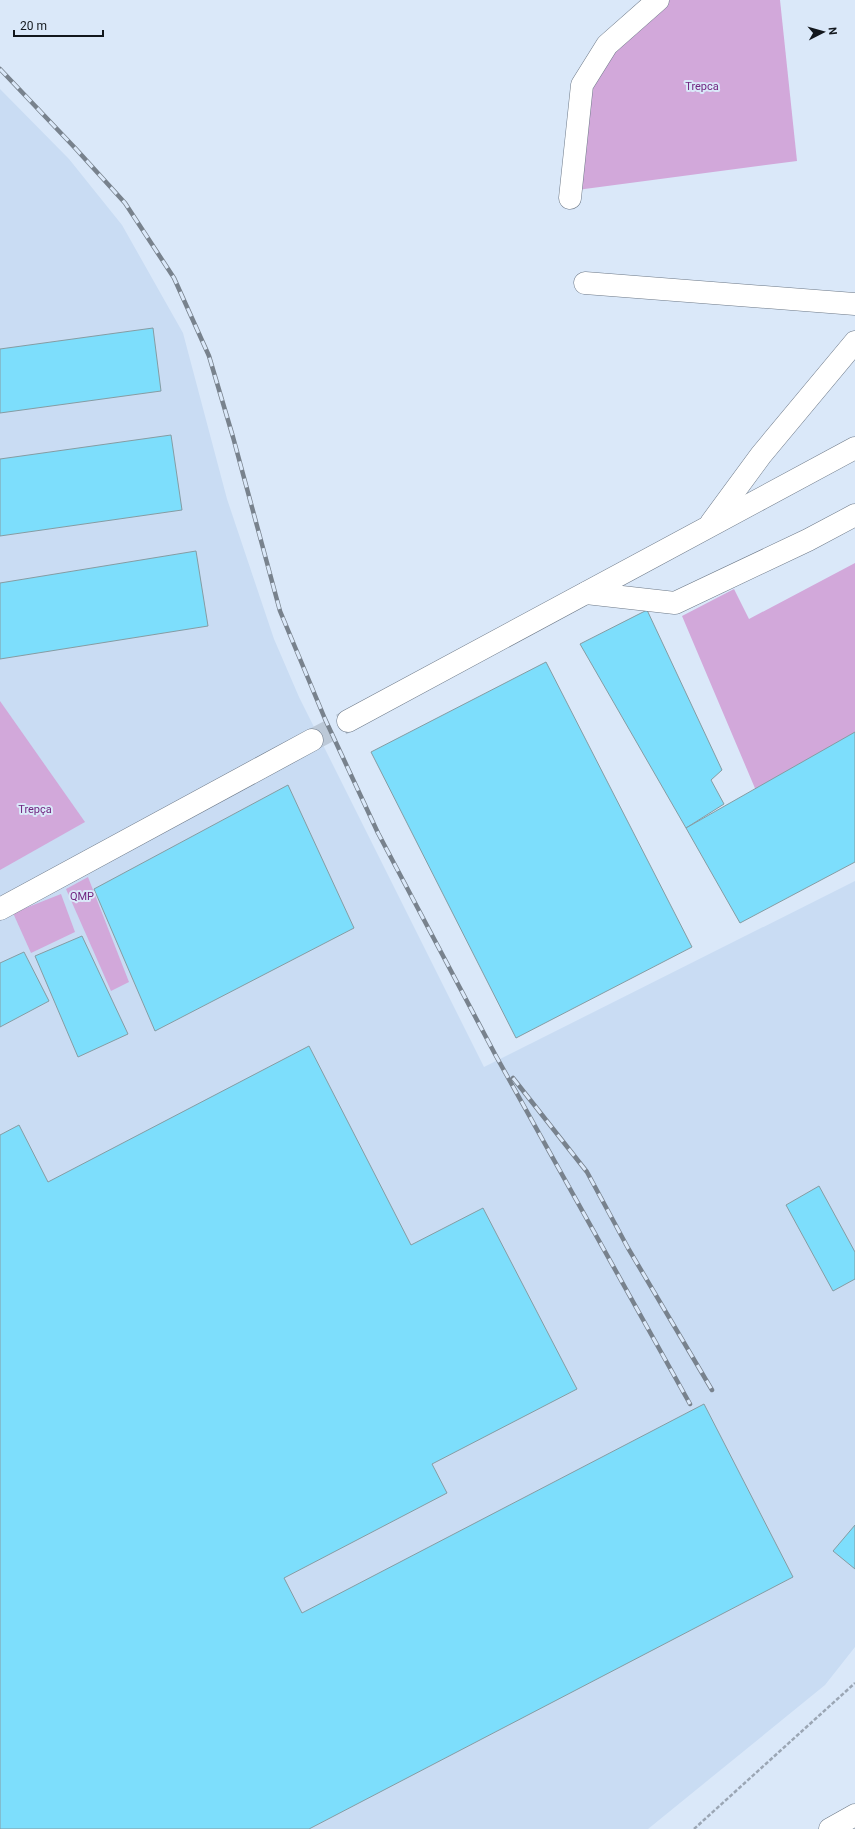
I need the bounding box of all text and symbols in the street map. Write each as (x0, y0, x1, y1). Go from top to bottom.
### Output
scale bar (14, 12, 103, 38)
north arrow (803, 12, 843, 52)
text: 20 m (20, 19, 47, 33)
text: N (826, 26, 839, 36)
park label: Trepca (685, 80, 719, 93)
park label: Trepça (18, 803, 52, 816)
park label: QMP (70, 890, 94, 903)

